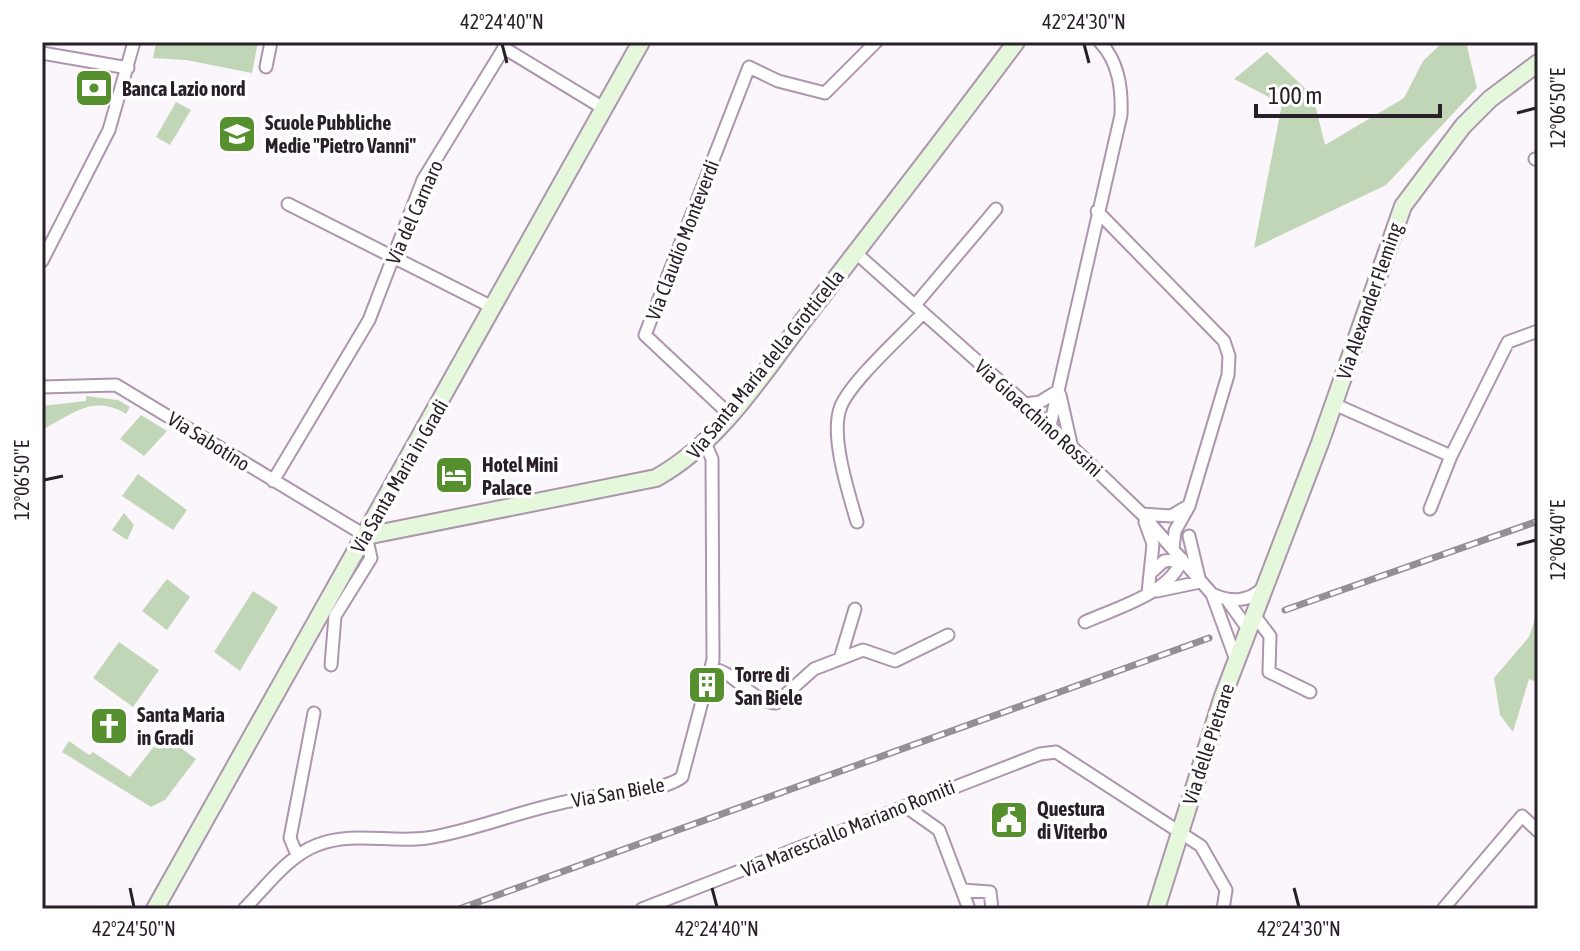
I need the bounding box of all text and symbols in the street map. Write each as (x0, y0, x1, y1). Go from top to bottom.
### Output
text: 42°24'40"N (460, 10, 544, 33)
text: 42°24'30"N (1042, 10, 1126, 33)
bank icon: Banca Lazio nord (73, 67, 115, 109)
text: 12°06'50"E (1546, 67, 1569, 148)
scale bar (1256, 68, 1440, 118)
place label: Banca Lazio nord (122, 77, 245, 100)
text: 100 m (1268, 82, 1322, 109)
place label: Scuole Pubbliche Medie "Pietro Vanni" (265, 111, 416, 157)
school or university icon: Scuole Pubbliche Medie "Pietro Vanni" (216, 113, 258, 155)
street label: Via del Carnaro (381, 156, 447, 268)
street label: Via Claudio Monteverdi (641, 157, 723, 323)
street label: Via Alexander Fleming (1331, 219, 1407, 382)
street label: Via Santa Maria della Grotticella (682, 265, 848, 463)
street label: Via Gioacchino Rossini (970, 355, 1108, 481)
street label: Via Santa Maria in Gradi (346, 395, 452, 557)
street label: Via Sabotino (164, 407, 254, 475)
text: 12°06'50"E (10, 439, 33, 520)
place label: Hotel Mini Palace (482, 453, 558, 499)
hotel icon: Hotel Mini Palace (433, 454, 475, 496)
text: 12°06'40"E (1546, 499, 1569, 580)
place label: Torre di San Biele (735, 663, 802, 709)
building icon: Torre di San Biele (686, 664, 728, 706)
street label: Via delle Pietrare (1178, 681, 1238, 807)
place label: Santa Maria in Gradi (137, 703, 225, 749)
church icon: Santa Maria in Gradi (88, 705, 130, 747)
street label: Via San Biele (570, 773, 666, 811)
street label: Via Maresciallo Mariano Romiti (738, 775, 958, 881)
place label: Questura di Viterbo (1037, 797, 1108, 843)
public building icon: Questura di Viterbo (988, 799, 1030, 841)
text: 42°24'50"N (92, 917, 176, 940)
text: 42°24'40"N (675, 917, 759, 940)
text: 42°24'30"N (1257, 917, 1341, 940)

